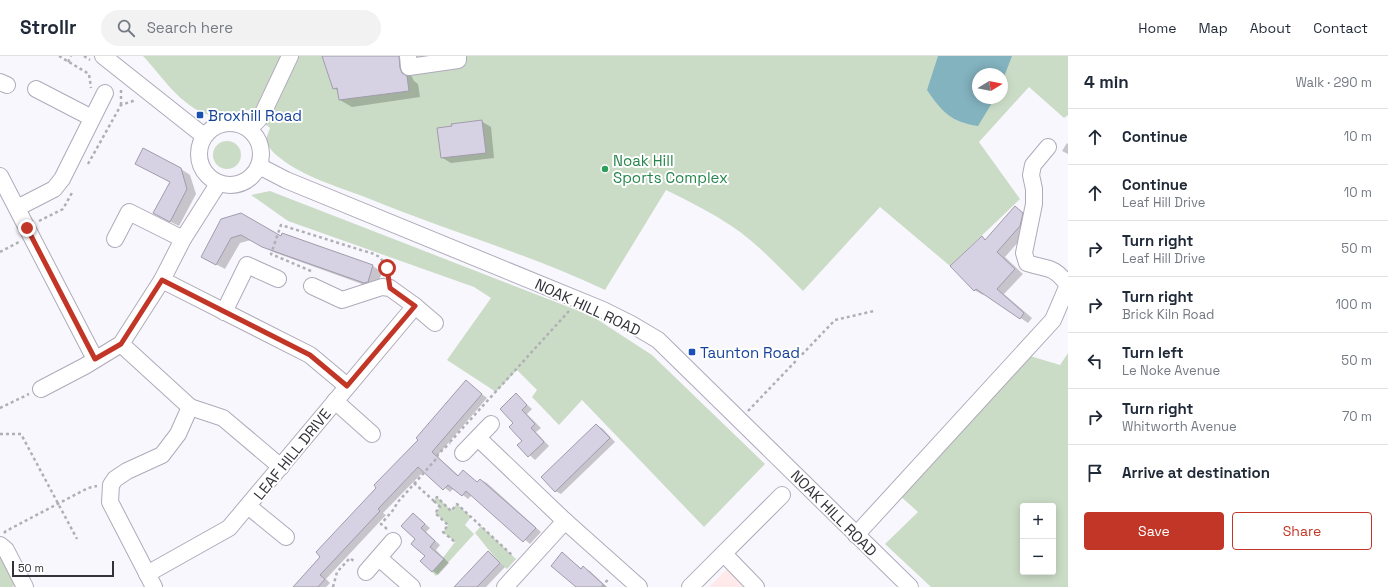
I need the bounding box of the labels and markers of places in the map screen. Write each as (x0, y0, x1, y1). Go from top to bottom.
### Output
place label: Broxhill Road (208, 106, 302, 125)
marker: Broxhill Road (195, 110, 205, 120)
place label: Noak Hill Sports Complex (613, 151, 728, 187)
marker: Noak Hill Sports Complex (600, 164, 610, 174)
place label: Taunton Road (700, 343, 800, 362)
marker: Taunton Road (687, 347, 697, 357)

